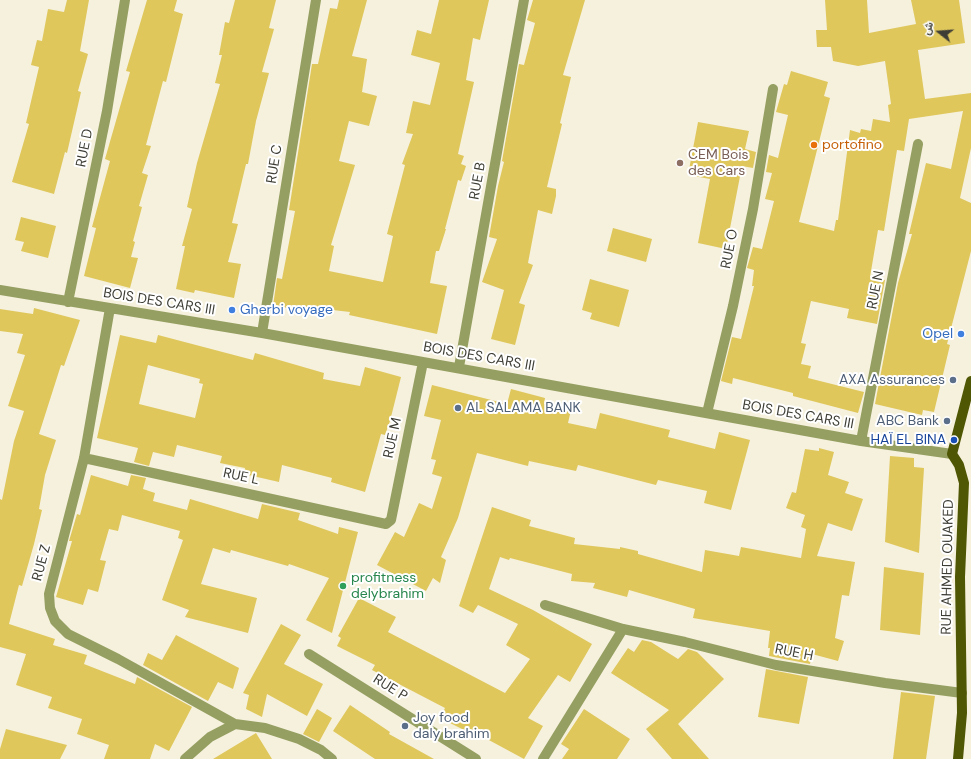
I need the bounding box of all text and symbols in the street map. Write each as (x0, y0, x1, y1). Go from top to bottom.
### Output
north arrow (919, 12, 959, 52)
text: ش (919, 20, 936, 37)
street label: RUE D (73, 127, 97, 169)
place label: portofino (822, 137, 882, 153)
marker: portofino (809, 140, 819, 150)
street label: RUE C (264, 143, 286, 185)
place label: CEM Bois des Cars (688, 147, 749, 180)
marker: CEM Bois des Cars (675, 158, 685, 168)
street label: RUE B (466, 161, 490, 201)
street label: RUE O (718, 228, 742, 270)
street label: RUE N (864, 269, 888, 311)
street label: BOIS DES CARS III (102, 285, 216, 319)
place label: Gherbi voyage (240, 302, 333, 318)
marker: Gherbi voyage (227, 305, 237, 315)
place label: Opel (922, 326, 953, 342)
marker: Opel (956, 329, 966, 339)
street label: BOIS DES CARS III (422, 339, 536, 375)
place label: AXA Assurances (839, 372, 945, 388)
marker: AXA Assurances (948, 375, 958, 385)
street label: BOIS DES CARS III (741, 397, 855, 433)
place label: AL SALAMA BANK (466, 400, 581, 416)
marker: AL SALAMA BANK (453, 403, 463, 413)
place label: ABC Bank (876, 413, 939, 429)
street label: RUE M (381, 416, 405, 460)
marker: ABC Bank (942, 416, 952, 426)
place label: HAÏ EL BINA (870, 432, 946, 448)
marker: HAÏ EL BINA (949, 435, 959, 445)
street label: RUE L (221, 465, 261, 489)
street label: RUE AHMED OUAKED (938, 499, 958, 635)
street label: RUE Z (29, 543, 55, 583)
place label: profitness delybrahim (351, 570, 424, 602)
marker: profitness delybrahim (338, 581, 348, 591)
street label: RUE H (773, 641, 815, 665)
street label: RUE P (370, 671, 410, 705)
place label: Joy food daly brahim (413, 710, 489, 742)
marker: Joy food daly brahim (400, 721, 410, 731)

